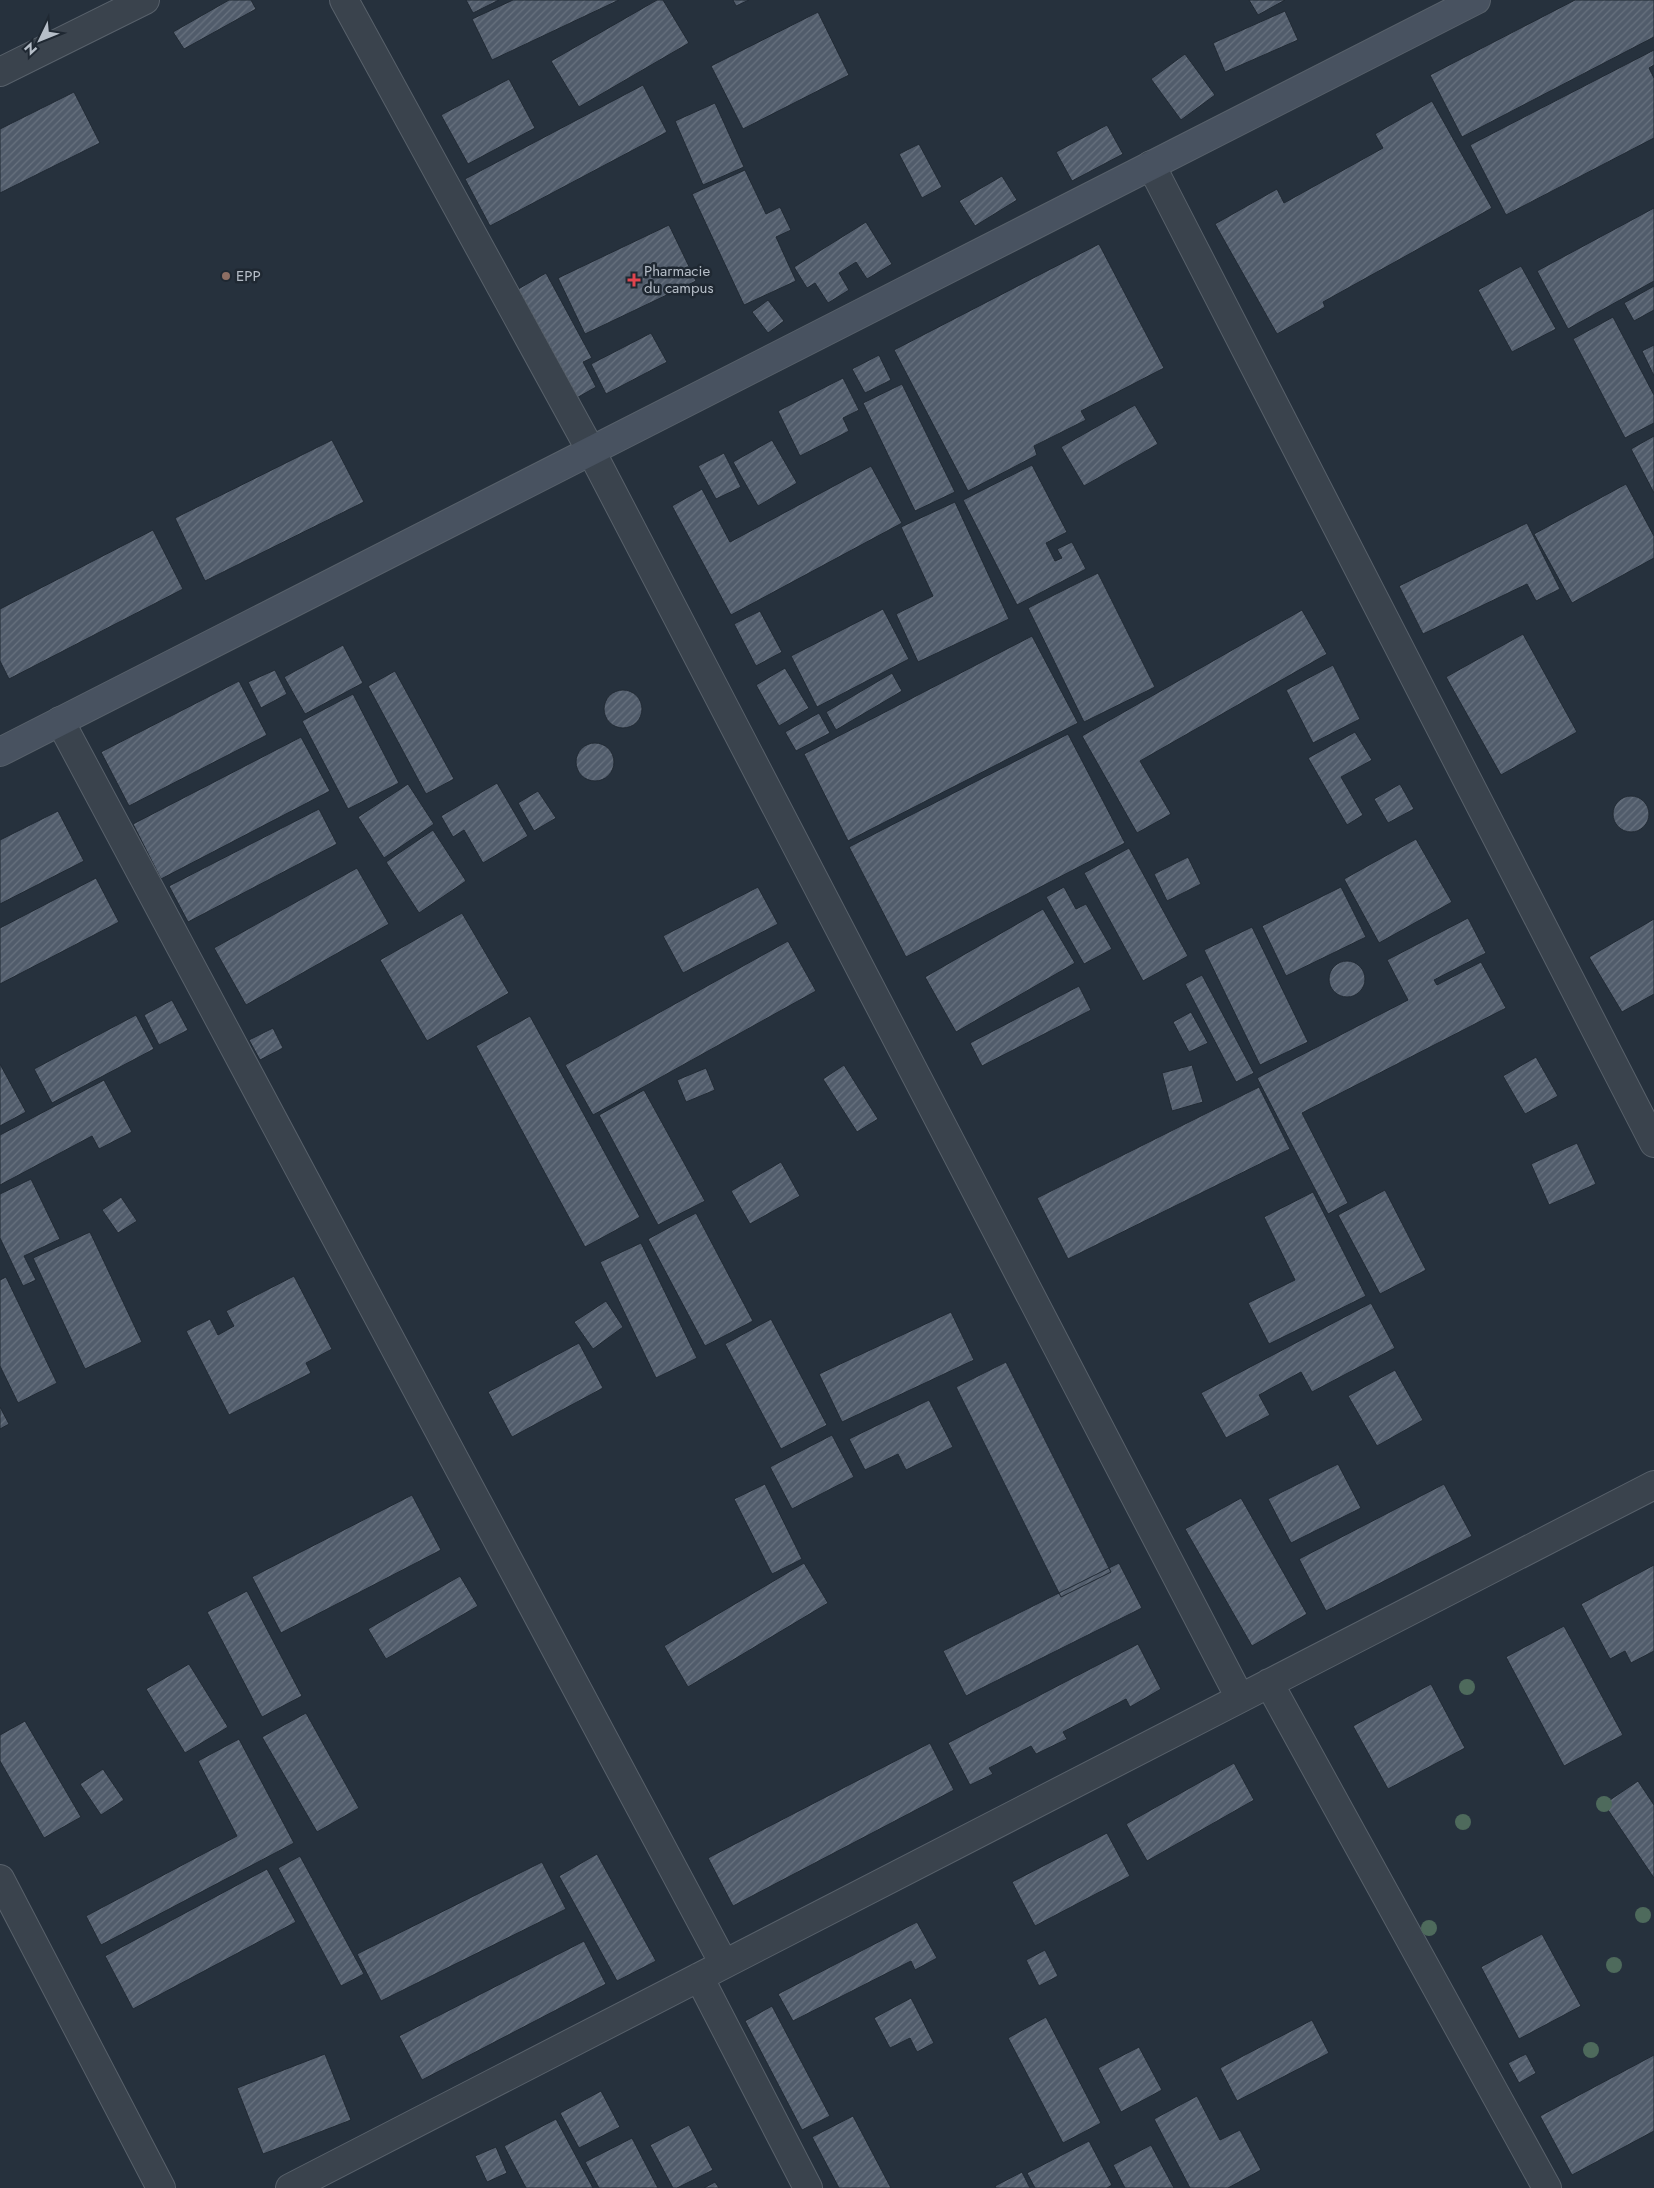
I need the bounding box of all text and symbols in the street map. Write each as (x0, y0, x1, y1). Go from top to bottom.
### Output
north arrow (15, 15, 65, 65)
text: N (19, 38, 42, 60)
place label: Pharmacie du campus (644, 260, 713, 299)
place label: EPP (236, 265, 261, 287)
marker: EPP (220, 270, 232, 282)
marker: Pharmacie du campus (628, 274, 640, 286)

